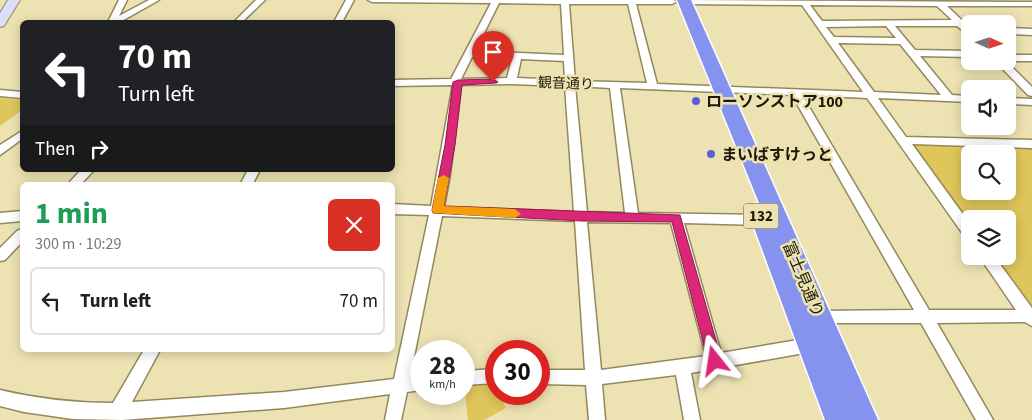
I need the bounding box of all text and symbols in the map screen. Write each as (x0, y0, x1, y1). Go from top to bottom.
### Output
north arrow (961, 15, 1016, 70)
map controls (961, 15, 1016, 265)
pin (472, 31, 514, 82)
text: 70 m (118, 32, 192, 82)
icon: arrive (479, 38, 507, 66)
icon: left (35, 40, 100, 105)
street label: 観音通り (538, 73, 594, 95)
text: Turn left (118, 78, 194, 110)
button: sound (961, 80, 1016, 135)
place label: ローソンストア100 (706, 91, 843, 113)
marker: ローソンストア100 (690, 95, 702, 107)
icon: right (85, 135, 113, 163)
text: Then (35, 136, 75, 163)
place label: まいばすけっと (721, 144, 833, 166)
button: search (961, 145, 1016, 200)
marker: まいばすけっと (705, 148, 717, 160)
text: 1 min (35, 192, 108, 235)
button: close (328, 199, 380, 251)
road number: 132 (744, 204, 778, 228)
button: layers (961, 210, 1016, 265)
text: 300 m · 10:29 (35, 233, 122, 255)
street label: 富士見通り (777, 238, 829, 321)
icon: left (37, 287, 65, 315)
text: Turn left (80, 288, 151, 315)
text: 70 m (340, 288, 378, 315)
position arrow (688, 334, 740, 386)
speed limit sign: 30 (485, 340, 550, 405)
text: 28 (429, 348, 456, 384)
text: km/h (429, 376, 456, 393)

